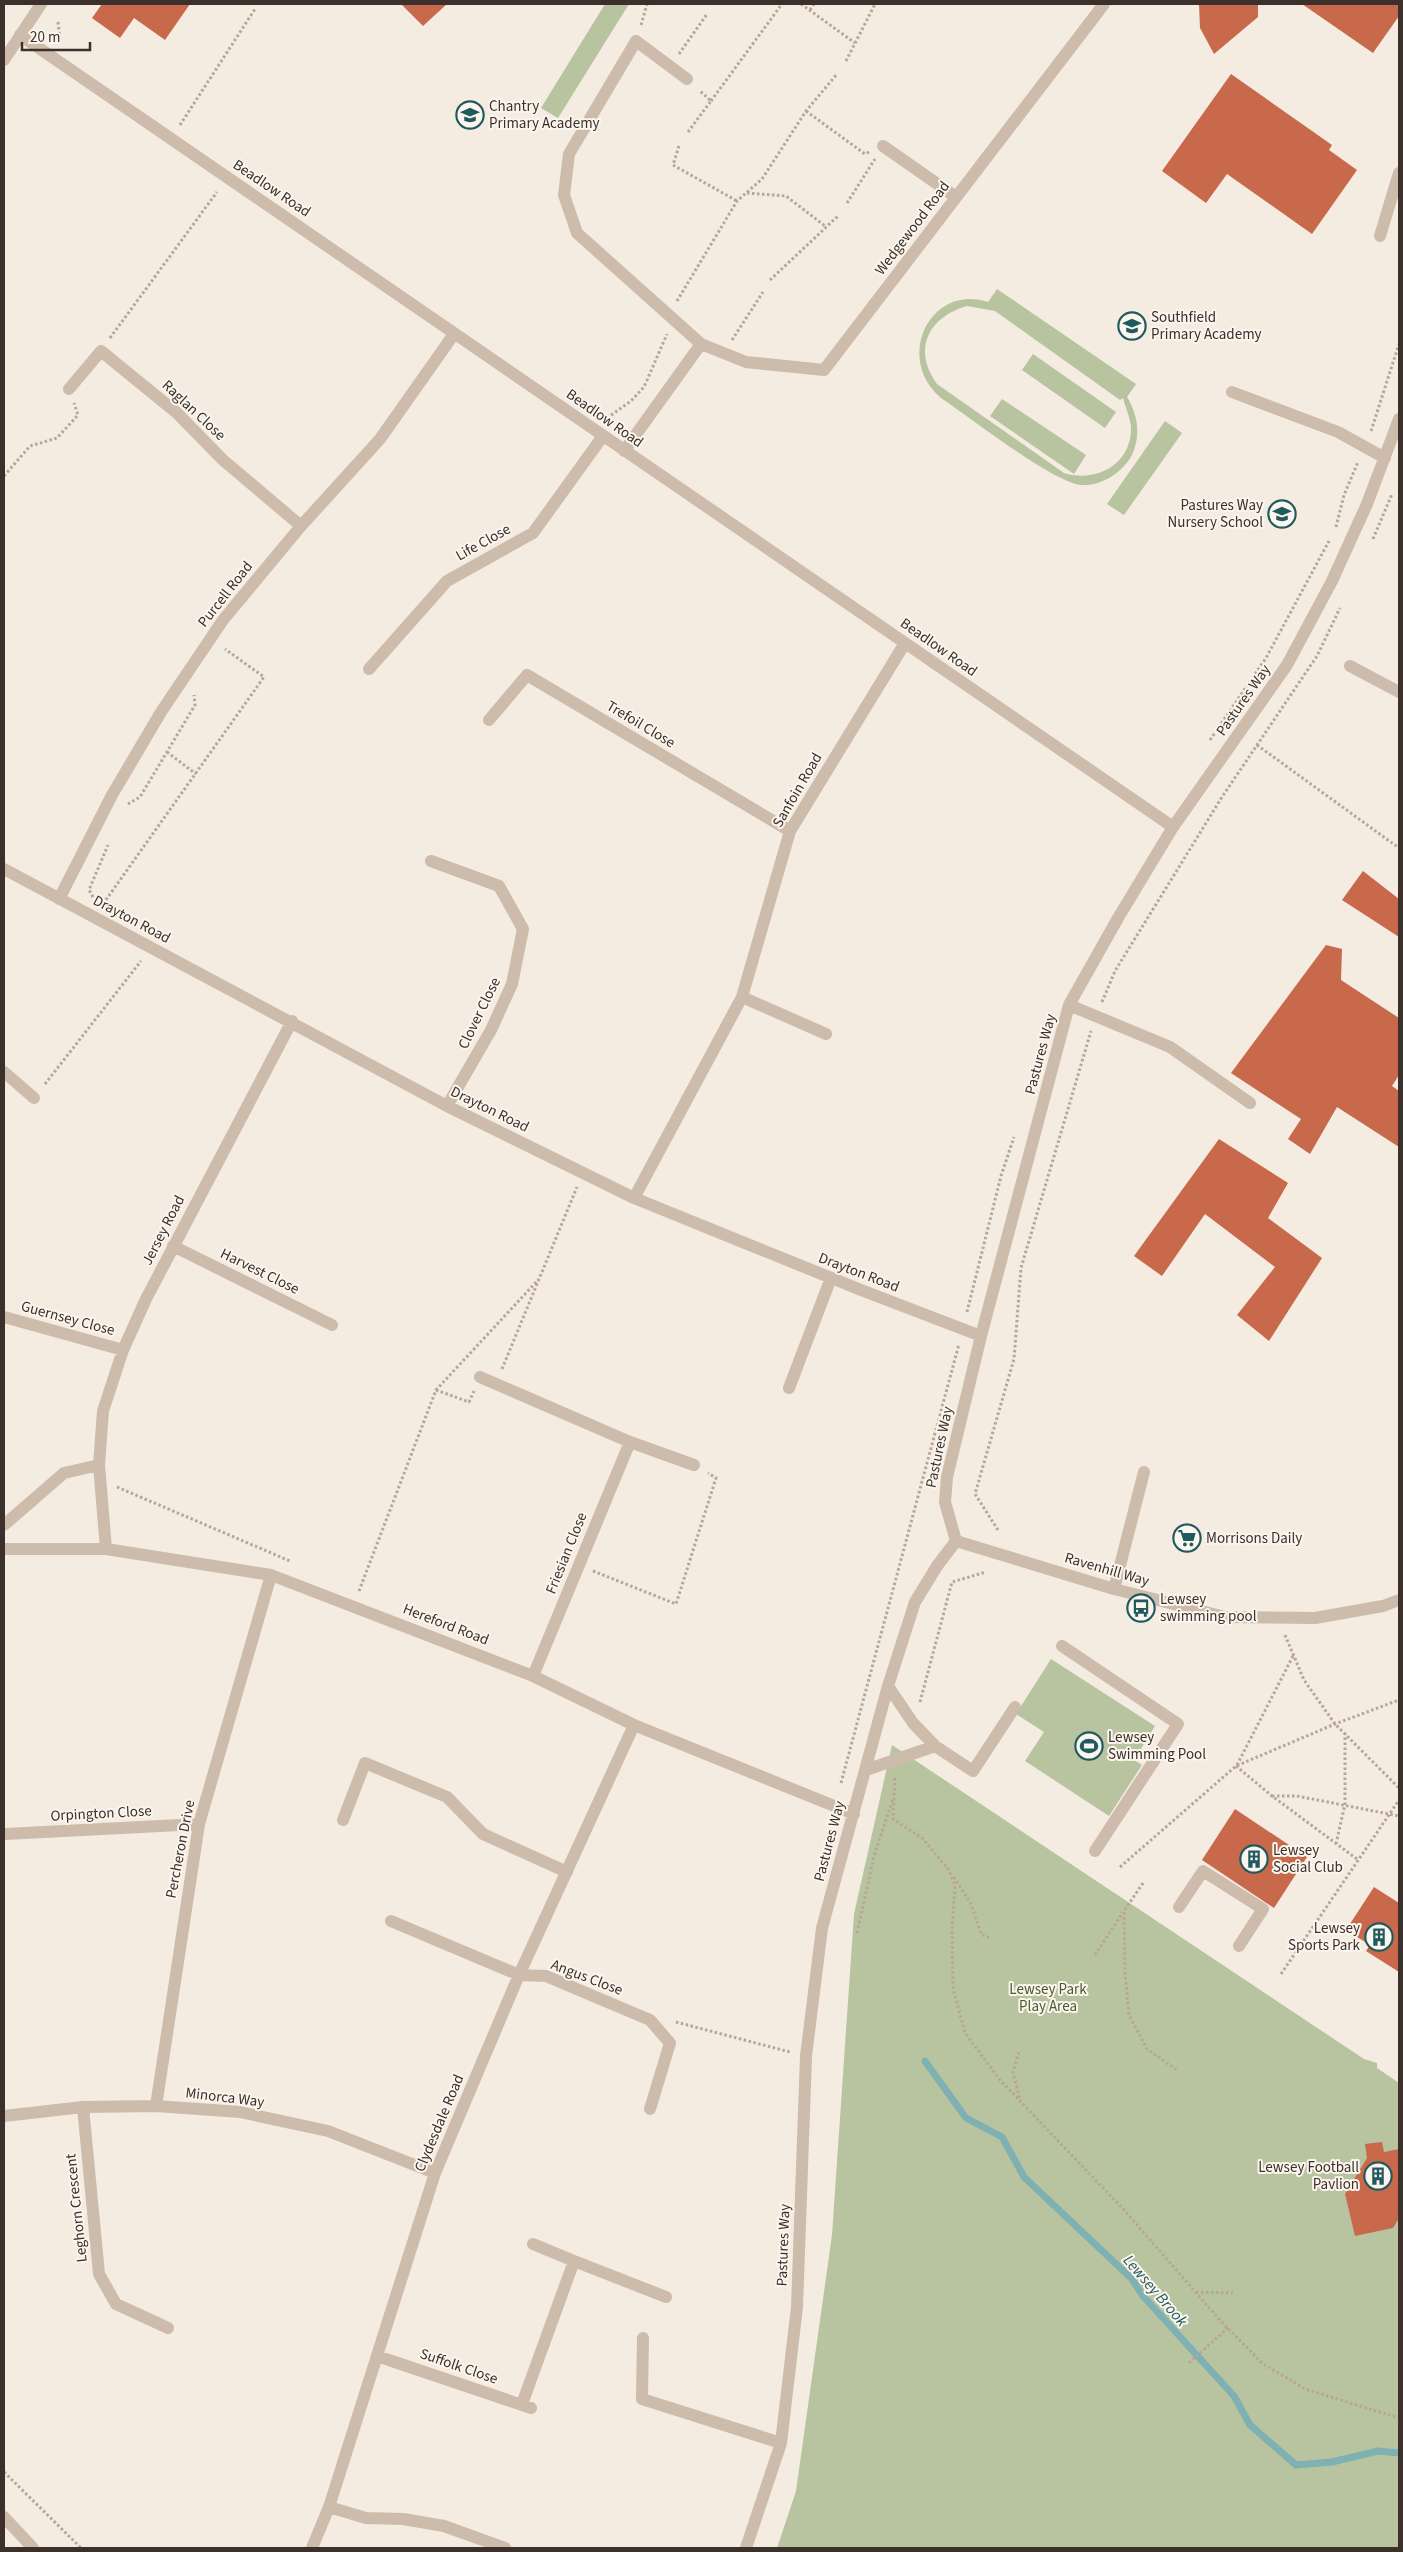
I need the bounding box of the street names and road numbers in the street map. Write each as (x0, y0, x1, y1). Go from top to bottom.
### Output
street label: Beadlow Road (229, 155, 315, 222)
street label: Wedgewood Road (870, 177, 955, 280)
street label: Raglan Close (157, 375, 230, 445)
street label: Beadlow Road (562, 384, 648, 453)
street label: Life Close (452, 519, 515, 566)
street label: Purcell Road (193, 557, 258, 632)
street label: Beadlow Road (896, 613, 982, 682)
street label: Pastures Way (1211, 660, 1276, 740)
street label: Trefoil Close (602, 696, 679, 753)
street label: Sanfoin Road (768, 749, 827, 832)
street label: Drayton Road (89, 890, 174, 949)
street label: Clover Close (453, 974, 506, 1053)
street label: Pastures Way (1020, 1012, 1061, 1097)
street label: Drayton Road (447, 1081, 533, 1138)
street label: Jersey Road (137, 1192, 190, 1269)
street label: Harvest Close (217, 1243, 303, 1300)
street label: Drayton Road (815, 1247, 902, 1298)
street label: Guernsey Close (19, 1296, 117, 1341)
street label: Pastures Way (921, 1405, 958, 1490)
street label: Friesian Close (541, 1509, 592, 1597)
street label: Ravenhill Way (1062, 1547, 1152, 1592)
street label: Hereford Road (400, 1598, 492, 1651)
street label: Percheron Drive (161, 1798, 200, 1900)
street label: Pastures Way (809, 1799, 850, 1884)
street label: Orpington Close (50, 1800, 152, 1827)
street label: Angus Close (548, 1954, 626, 2001)
street label: Clydesdale Road (410, 2071, 469, 2175)
street label: Minorca Way (184, 2082, 266, 2113)
street label: Leghorn Crescent (60, 2153, 93, 2263)
street label: Pastures Way (772, 2203, 795, 2287)
street label: Suffolk Close (417, 2343, 501, 2390)

